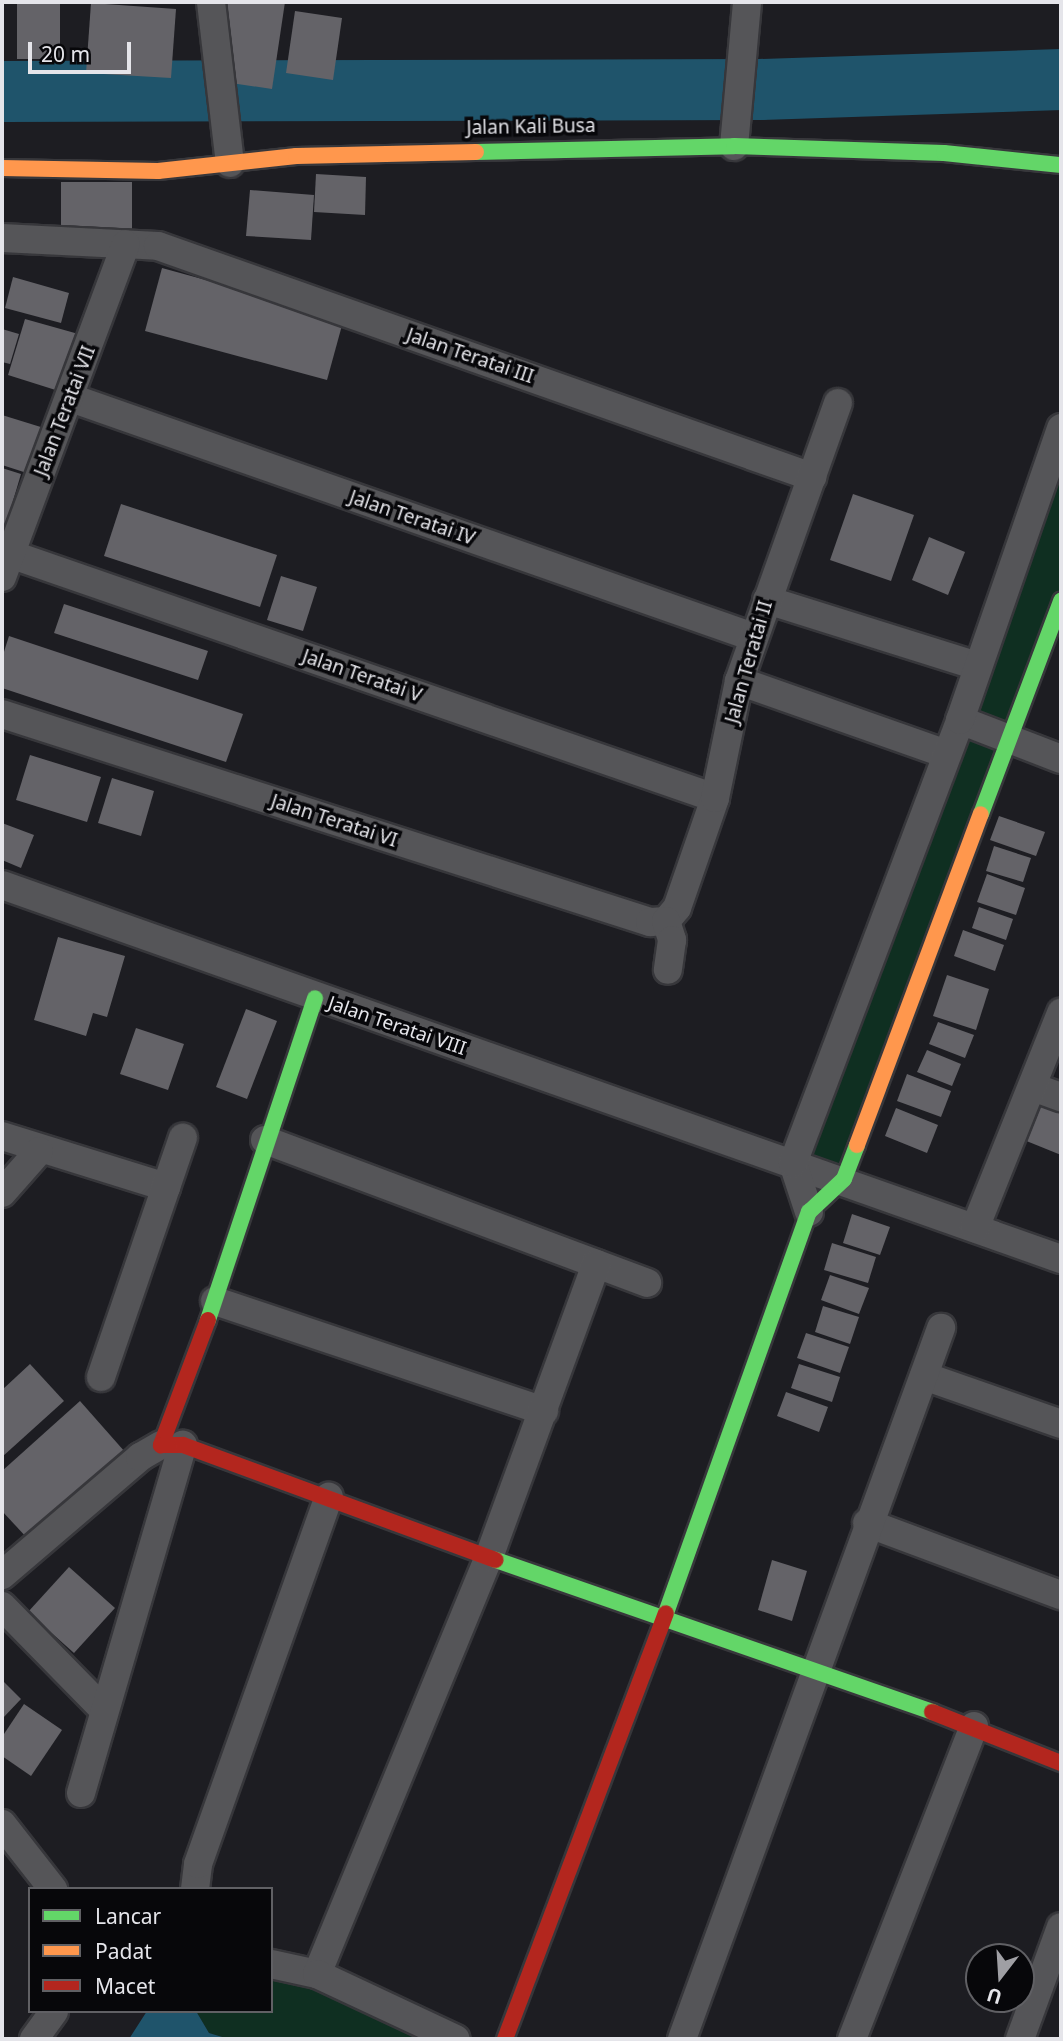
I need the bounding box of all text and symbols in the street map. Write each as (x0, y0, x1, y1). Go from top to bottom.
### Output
scale bar (32, 28, 135, 72)
text: 20 m (41, 40, 90, 68)
street label: Jalan Kali Busa (466, 114, 596, 140)
street label: Jalan Teratai III (403, 324, 537, 388)
street label: Jalan Teratai VII (30, 343, 100, 479)
street label: Jalan Teratai IV (346, 486, 478, 550)
street label: Jalan Teratai II (721, 598, 777, 726)
street label: Jalan Teratai V (299, 645, 425, 707)
street label: Jalan Teratai VI (268, 790, 400, 852)
street label: Jalan Teratai VIII (325, 992, 469, 1060)
legend (28, 1887, 273, 2013)
text: Lancar (95, 1902, 161, 1930)
text: Padat (95, 1937, 152, 1965)
north arrow (965, 1943, 1035, 2013)
text: Macet (95, 1972, 155, 2000)
text: U (984, 1982, 1005, 2011)

